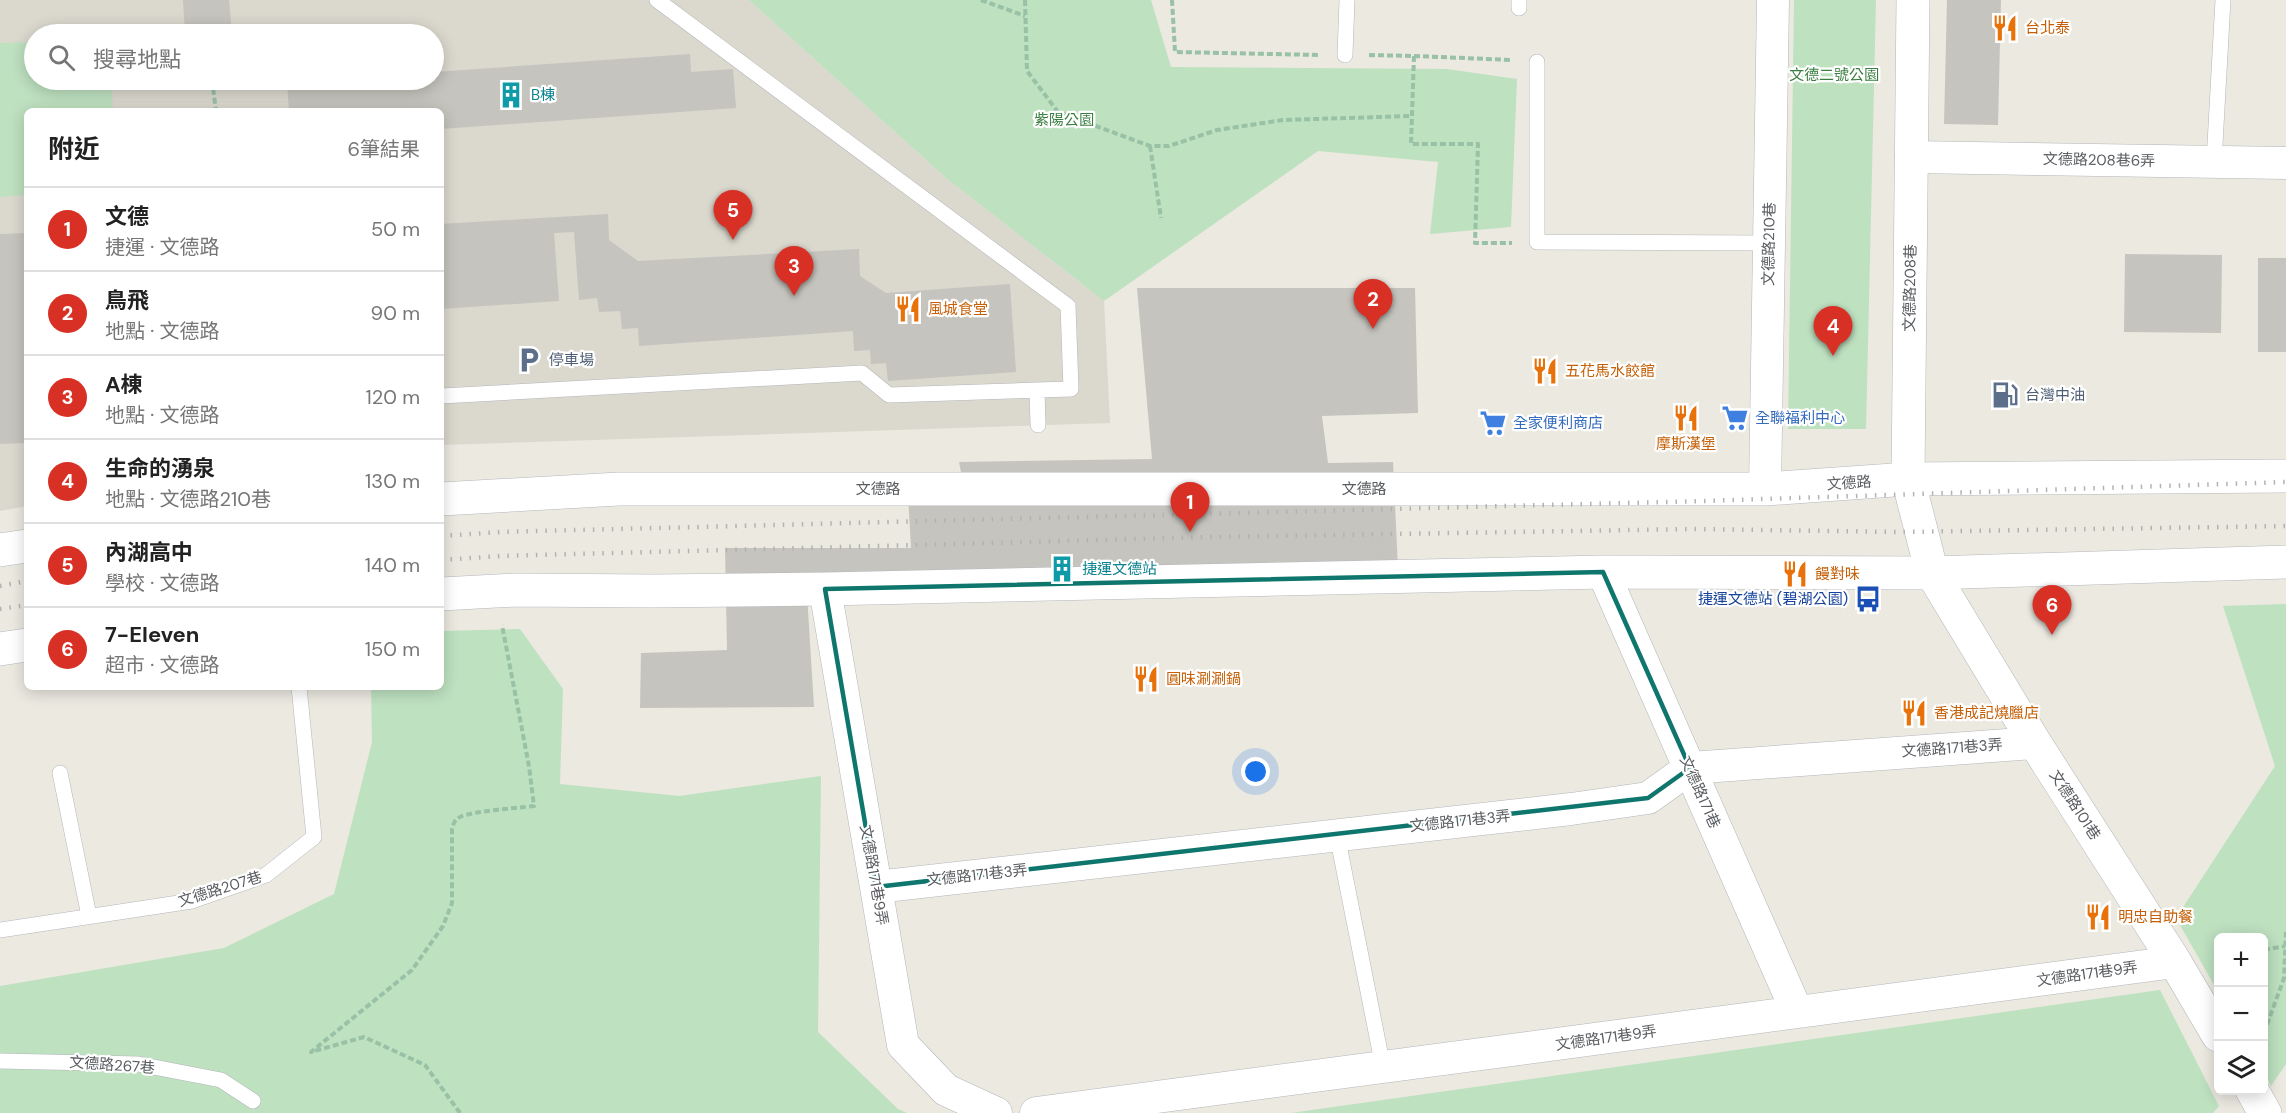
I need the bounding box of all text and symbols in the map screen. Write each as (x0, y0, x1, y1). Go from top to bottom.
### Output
restaurant icon: 台北泰 (1990, 13, 2020, 43)
place label: 台北泰 (2025, 18, 2070, 38)
search box (24, 24, 444, 90)
icon: search (45, 41, 78, 74)
text: 搜尋地點 (93, 45, 181, 74)
park label: 文德二號公園 (1789, 65, 1879, 85)
building icon: B棟 (496, 80, 526, 110)
place label: B棟 (531, 85, 555, 105)
park label: 紫陽公園 (1034, 110, 1094, 130)
text: 附近 (48, 132, 100, 166)
text: 6筆結果 (347, 136, 420, 162)
street label: 文德路208巷6弄 (2043, 149, 2155, 171)
pin: 5 (714, 190, 752, 240)
text: 文德 (105, 202, 149, 231)
street label: 文德路210巷 (1758, 202, 1780, 286)
text: 1 (64, 216, 71, 242)
text: 50 m (371, 216, 420, 242)
text: 捷運 · 文德路 (105, 234, 220, 260)
street label: 文德路208巷 (1899, 244, 1921, 332)
pin: 3 (774, 246, 814, 296)
pin: 2 (1354, 280, 1392, 329)
text: 鳥飛 (105, 286, 149, 315)
restaurant icon: 風城食堂 (893, 294, 923, 324)
place label: 風城食堂 (928, 299, 988, 319)
text: 2 (62, 300, 73, 326)
text: 90 m (371, 300, 420, 326)
pin: 4 (1814, 306, 1852, 356)
text: 地點 · 文德路 (105, 318, 220, 344)
parking icon: 停車場 (514, 345, 544, 375)
place label: 停車場 (549, 350, 594, 370)
restaurant icon: 五花馬水餃館 (1530, 356, 1560, 386)
place label: 五花馬水餃館 (1565, 361, 1655, 381)
text: A棟 (105, 370, 143, 399)
fuel station icon: 台灣中油 (1990, 380, 2020, 410)
text: 3 (61, 384, 74, 410)
text: 120 m (366, 384, 420, 410)
place label: 台灣中油 (2025, 385, 2085, 405)
text: 地點 · 文德路 (105, 402, 220, 428)
restaurant icon: 摩斯漢堡 (1671, 403, 1701, 433)
supermarket icon: 全聯福利中心 (1720, 403, 1750, 433)
supermarket icon: 全家便利商店 (1478, 408, 1508, 438)
place label: 全聯福利中心 (1755, 408, 1845, 428)
place label: 全家便利商店 (1513, 413, 1603, 433)
place label: 摩斯漢堡 (1656, 434, 1716, 454)
text: 生命的湧泉 (105, 454, 215, 483)
text: 4 (61, 468, 74, 494)
text: 130 m (365, 468, 420, 494)
street label: 文德路 (1826, 471, 1872, 495)
street label: 文德路 (855, 479, 901, 499)
street label: 文德路 (1341, 479, 1387, 499)
pin: 1 (1170, 482, 1210, 532)
text: 地點 · 文德路210巷 (105, 486, 271, 512)
text: 內湖高中 (105, 538, 193, 567)
text: 5 (61, 552, 74, 578)
text: 140 m (365, 552, 420, 578)
building icon: 捷運文德站 (1047, 554, 1077, 584)
place label: 捷運文德站 (1082, 559, 1157, 579)
restaurant icon: 饅對味 (1780, 559, 1810, 589)
place label: 饅對味 (1815, 564, 1860, 584)
text: 學校 · 文德路 (105, 570, 220, 596)
bus stop icon: 捷運文德站 (碧湖公園) (1853, 584, 1883, 614)
pin: 6 (2032, 586, 2072, 635)
place label: 捷運文德站 (碧湖公園) (1698, 589, 1848, 609)
text: 7-Eleven (105, 620, 199, 649)
text: 6 (61, 636, 74, 662)
text: 150 m (365, 636, 420, 662)
text: 超市 · 文德路 (105, 652, 220, 678)
restaurant icon: 圓味涮涮鍋 (1131, 664, 1161, 694)
place label: 圓味涮涮鍋 (1166, 669, 1241, 689)
restaurant icon: 香港成記燒臘店 (1899, 698, 1929, 728)
place label: 香港成記燒臘店 (1934, 703, 2039, 723)
street label: 文德路171巷3弄 (1901, 734, 2003, 762)
street label: 文德路171巷 (1675, 753, 1725, 831)
your location (1241, 757, 1270, 786)
street label: 文德路101巷 (2045, 766, 2105, 844)
street label: 文德路171巷3弄 (1409, 806, 1511, 836)
street label: 文德路171巷9弄 (855, 823, 893, 927)
street label: 文德路171巷3弄 (926, 860, 1028, 890)
street label: 文德路207巷 (176, 867, 264, 911)
restaurant icon: 明忠自助餐 (2083, 902, 2113, 932)
place label: 明忠自助餐 (2118, 907, 2193, 927)
map controls (2214, 933, 2268, 1095)
button: + (2214, 933, 2268, 987)
street label: 文德路171巷9弄 (2035, 957, 2139, 991)
button: − (2214, 987, 2268, 1041)
street label: 文德路171巷9弄 (1554, 1021, 1658, 1055)
button: layers (2214, 1041, 2268, 1095)
street label: 文德路267巷 (69, 1052, 155, 1078)

